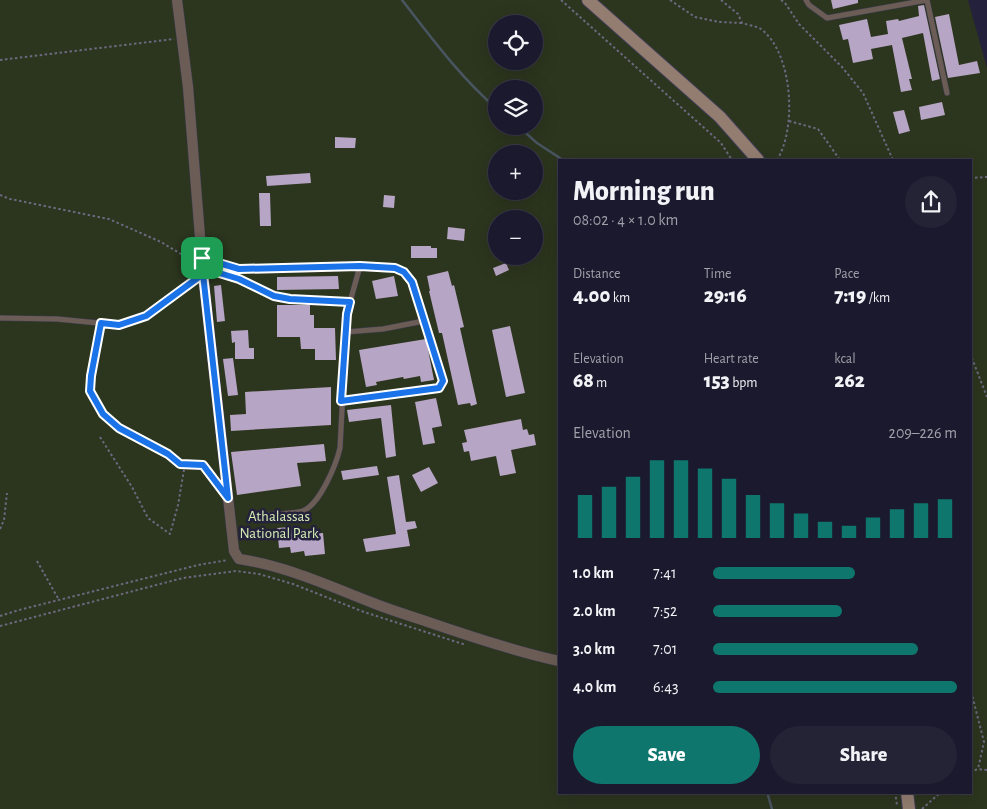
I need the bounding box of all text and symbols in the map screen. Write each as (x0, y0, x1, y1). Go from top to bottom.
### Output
map controls (488, 15, 543, 265)
button: locate (488, 15, 543, 70)
button: layers (488, 80, 543, 135)
button: + (488, 145, 543, 200)
button: share (905, 176, 957, 228)
text: Morning run (573, 178, 715, 206)
button: − (488, 210, 543, 265)
text: 08:02 · 4 × 1.0 km (573, 212, 678, 228)
pin (181, 237, 223, 279)
icon: arrive (188, 244, 216, 272)
text: Distance (573, 267, 620, 281)
text: Time (704, 267, 732, 281)
text: Pace (834, 267, 860, 281)
text: 4.00 (573, 285, 610, 306)
text: 29:16 (704, 285, 747, 306)
text: 7:19 (834, 285, 866, 306)
text: km (610, 291, 630, 305)
text: /km (866, 291, 890, 305)
text: Elevation (573, 352, 624, 366)
text: Heart rate (704, 352, 759, 366)
text: kcal (834, 352, 856, 366)
text: 68 (573, 370, 594, 391)
text: 153 (704, 370, 730, 391)
text: 262 (834, 370, 865, 391)
text: m (594, 376, 607, 390)
text: bpm (730, 376, 758, 390)
text: Elevation (573, 425, 631, 441)
text: 209–226 m (889, 425, 957, 441)
park label: Athalassas National Park (239, 509, 319, 541)
text: 1.0 km (573, 565, 614, 581)
text: 7:41 (653, 565, 677, 581)
text: 2.0 km (573, 603, 616, 619)
text: 7:52 (653, 603, 677, 619)
text: 3.0 km (573, 641, 615, 657)
text: 7:01 (653, 641, 677, 657)
text: 4.0 km (573, 679, 616, 695)
text: 6:43 (653, 679, 678, 695)
button: Save (573, 726, 760, 784)
button: Share (770, 726, 957, 784)

